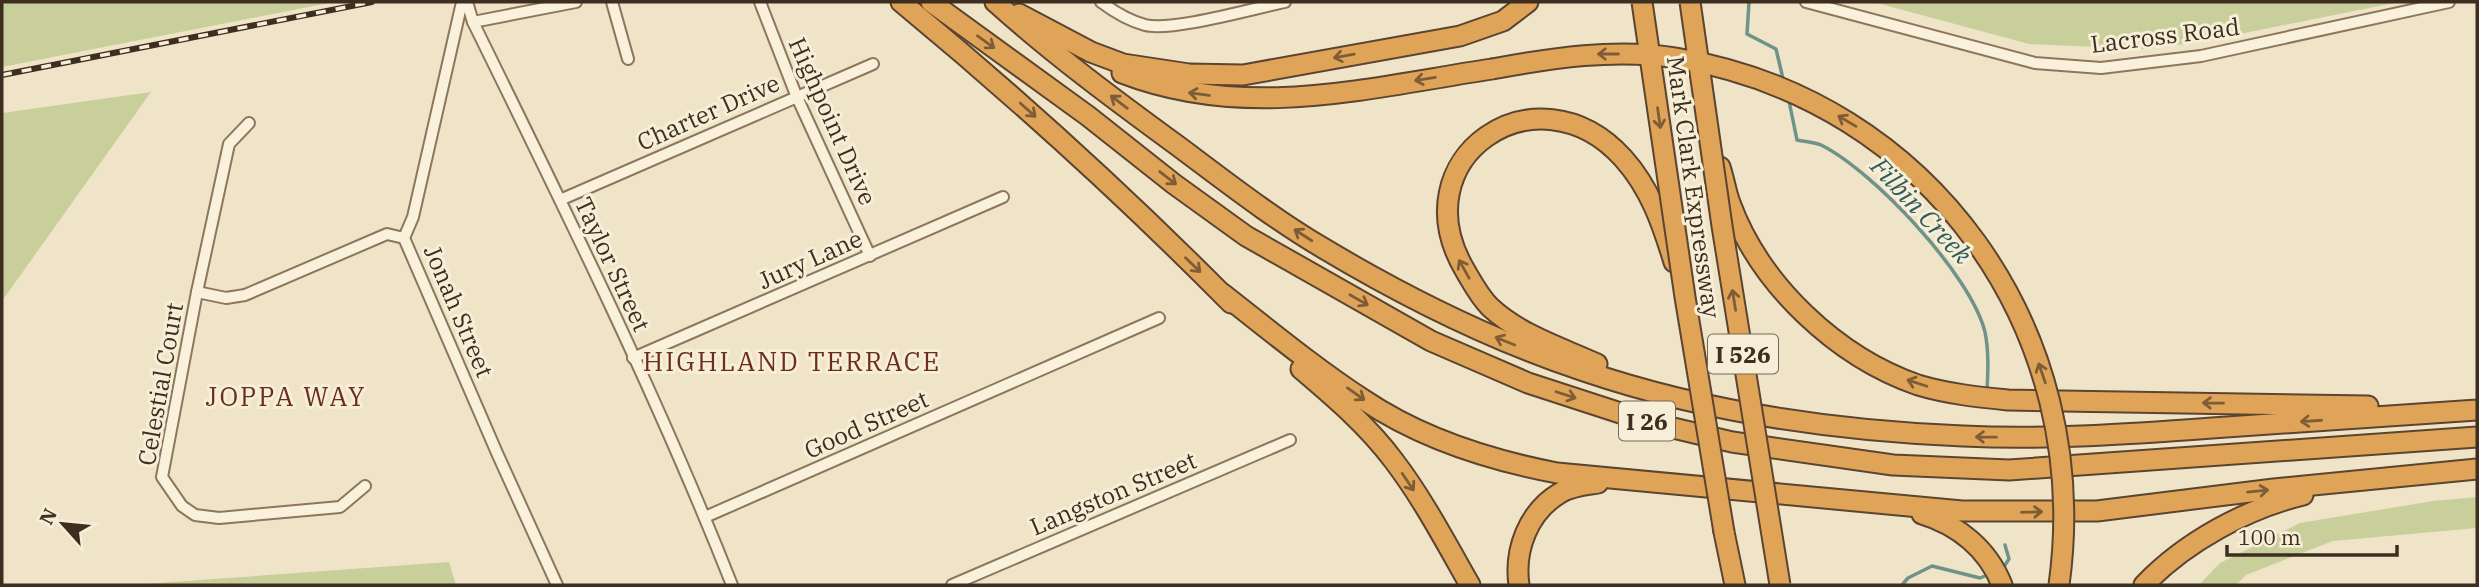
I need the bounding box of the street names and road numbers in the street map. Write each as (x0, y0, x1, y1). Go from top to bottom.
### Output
street label: Lacross Road (2089, 10, 2241, 60)
street label: Highpoint Drive (782, 32, 884, 210)
street label: Mark Clark Expressway (1660, 54, 1728, 320)
street label: Charter Drive (632, 66, 784, 158)
street label: Taylor Street (568, 192, 658, 336)
street label: Jury Lane (753, 222, 867, 296)
street label: Jonah Street (417, 240, 501, 382)
street label: Celestial Court (130, 300, 190, 468)
road number: I 526 (1708, 334, 1778, 374)
street label: Good Street (799, 382, 933, 466)
road number: I 26 (1619, 402, 1675, 440)
street label: Langston Street (1025, 444, 1201, 542)

